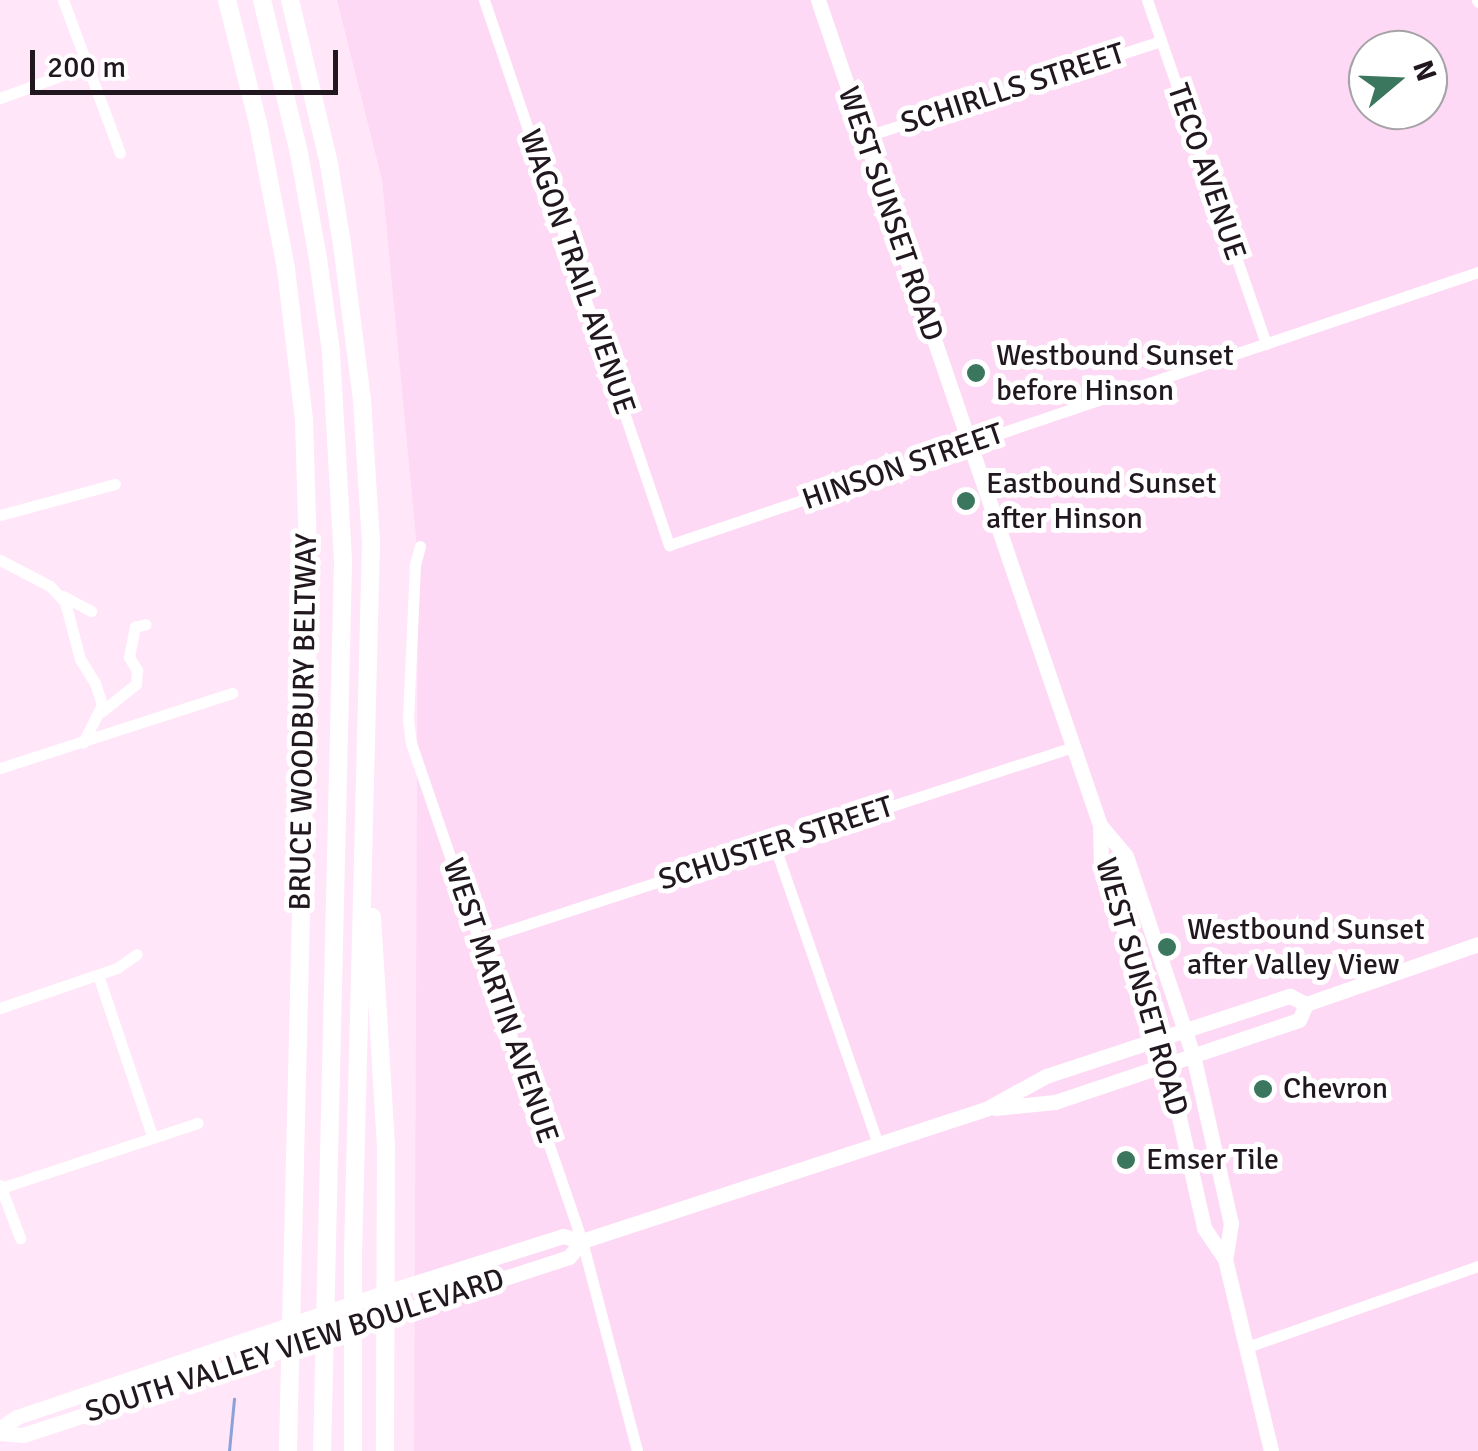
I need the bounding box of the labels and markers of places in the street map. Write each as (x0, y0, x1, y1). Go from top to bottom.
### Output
place label: Westbound Sunset before Hinson (996, 338, 1234, 408)
marker: Westbound Sunset before Hinson (965, 362, 987, 384)
place label: Eastbound Sunset after Hinson (986, 466, 1216, 536)
marker: Eastbound Sunset after Hinson (955, 490, 977, 512)
place label: Westbound Sunset after Valley View (1187, 912, 1425, 982)
marker: Westbound Sunset after Valley View (1156, 936, 1178, 958)
place label: Chevron (1283, 1071, 1388, 1107)
marker: Chevron (1252, 1078, 1274, 1100)
place label: Emser Tile (1146, 1142, 1279, 1178)
marker: Emser Tile (1115, 1149, 1137, 1171)

